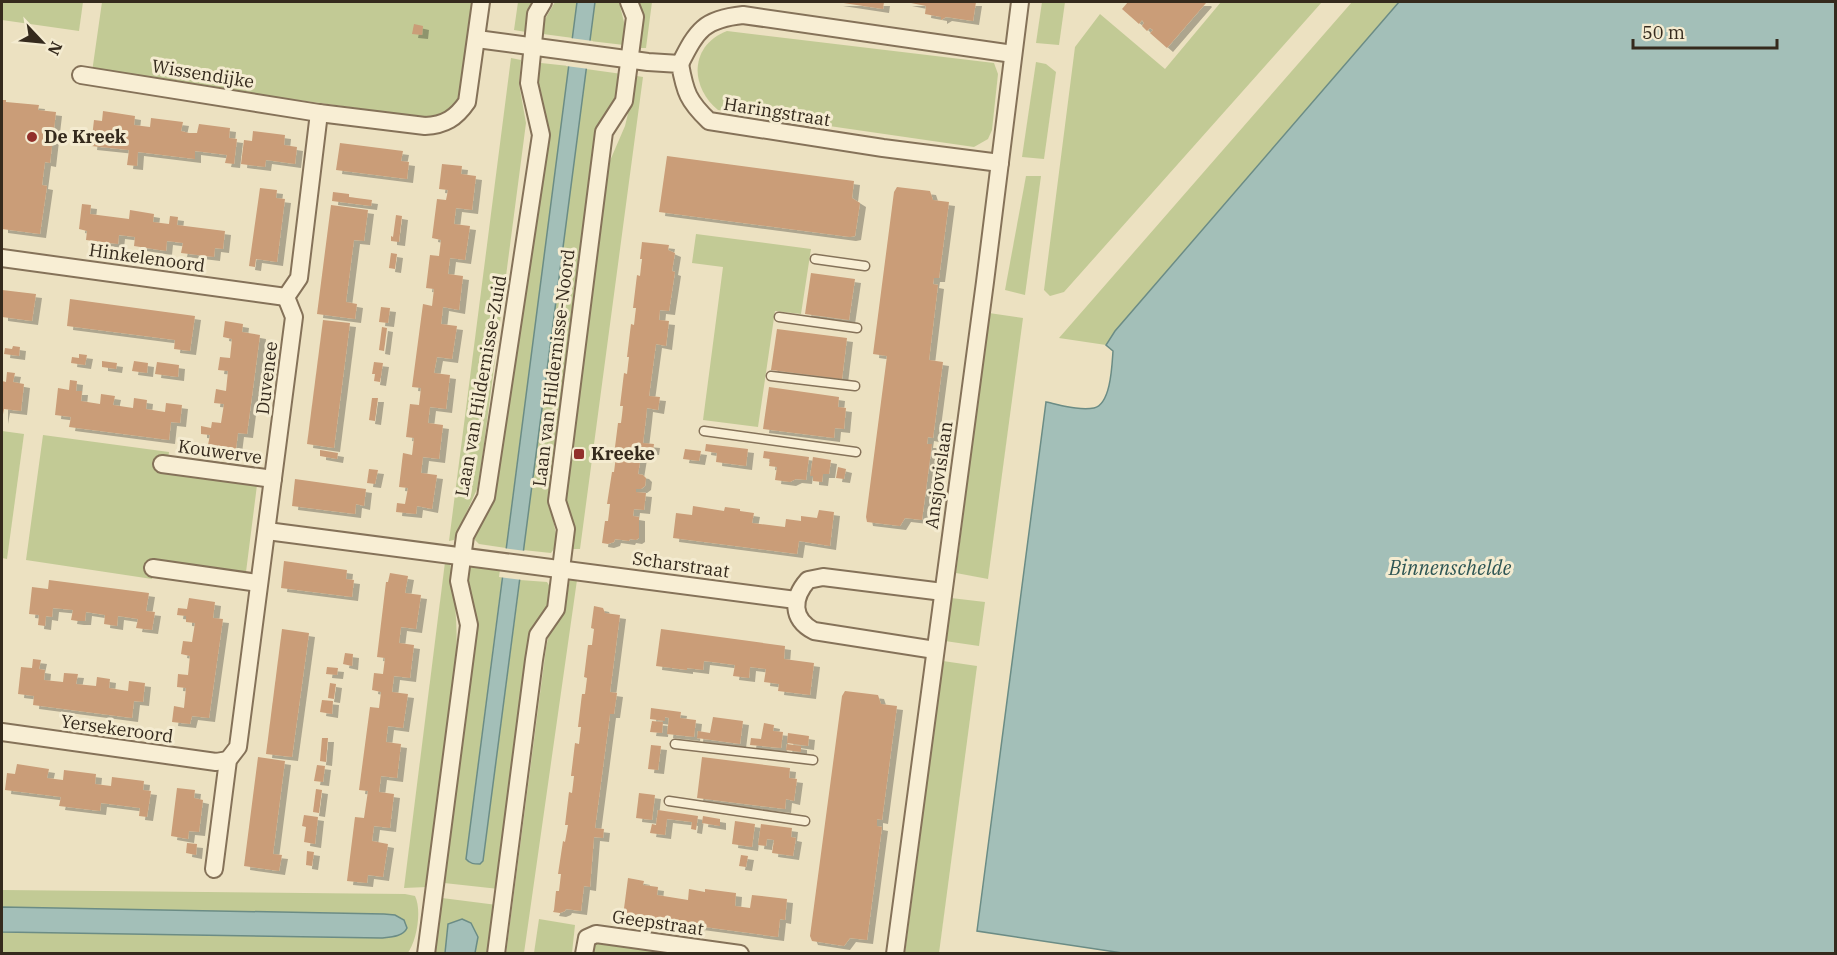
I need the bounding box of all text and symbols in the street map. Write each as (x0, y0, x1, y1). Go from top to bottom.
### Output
north arrow (12, 12, 72, 72)
scale bar (1633, 12, 1777, 50)
text: 50 m (1642, 21, 1685, 44)
text: N (44, 39, 67, 59)
street label: Wissendijke (150, 54, 256, 93)
street label: Haringstraat (722, 92, 832, 131)
place label: De Kreek (44, 125, 127, 148)
marker: De Kreek (25, 130, 39, 144)
street label: Hinkelenoord (87, 238, 207, 277)
street label: Laan van Hildernisse-Noord (527, 248, 580, 488)
street label: Laan van Hildernisse-Zuid (450, 273, 511, 498)
street label: Duvenee (251, 340, 282, 416)
street label: Ansjovislaan (920, 420, 957, 530)
street label: Kouwerve (177, 434, 264, 469)
place label: Kreeke (591, 442, 655, 465)
marker: Kreeke (572, 447, 586, 461)
street label: Scharstraat (631, 546, 731, 583)
water label: Binnenschelde (1388, 554, 1511, 581)
street label: Yersekeroord (59, 709, 175, 748)
street label: Geepstraat (611, 905, 705, 940)

